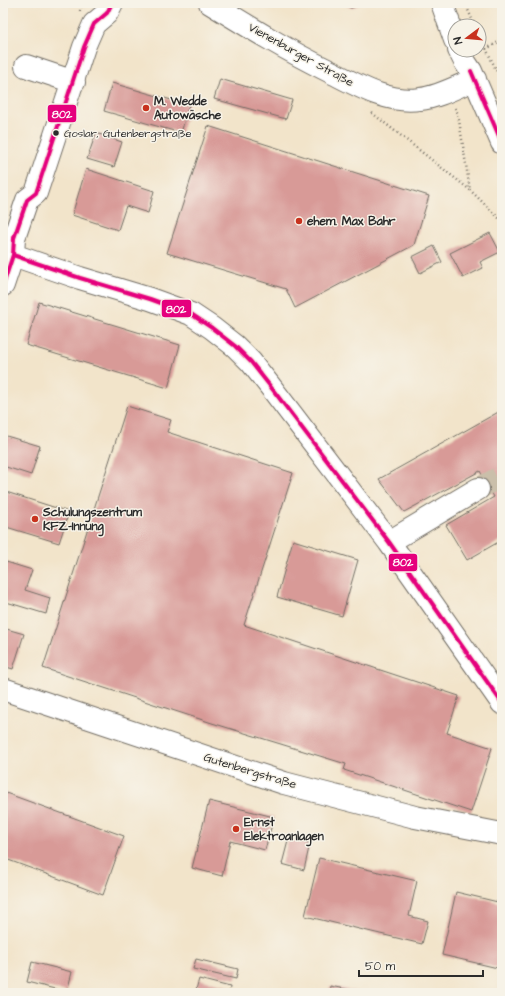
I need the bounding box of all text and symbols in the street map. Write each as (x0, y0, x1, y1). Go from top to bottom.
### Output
north arrow (447, 18, 487, 58)
street label: Vienenburger Straße (245, 19, 357, 92)
text: N (450, 35, 466, 46)
place label: M. Wedde Autowäsche (154, 93, 222, 124)
marker: M. Wedde Autowäsche (141, 103, 151, 113)
line badge: 802 (47, 104, 77, 123)
text: 802 (52, 107, 73, 122)
place label: Goslar, Gutenbergstraße (64, 126, 192, 142)
marker: Goslar, Gutenbergstraße (51, 128, 61, 138)
place label: ehem. Max Bahr (306, 213, 396, 230)
marker: ehem. Max Bahr (294, 216, 304, 226)
line badge: 802 (161, 299, 192, 318)
text: 802 (166, 302, 187, 317)
place label: Schulungszentrum KFZ-Innung (42, 504, 143, 537)
marker: Schulungszentrum KFZ-Innung (30, 514, 40, 524)
line badge: 802 (388, 553, 418, 572)
text: 802 (393, 555, 414, 570)
street label: Gutenbergstraße (201, 749, 299, 794)
place label: Ernst Elektroanlagen (244, 814, 324, 847)
marker: Ernst Elektroanlagen (231, 824, 241, 834)
scale bar (359, 952, 483, 978)
text: 50 m (365, 958, 396, 975)

